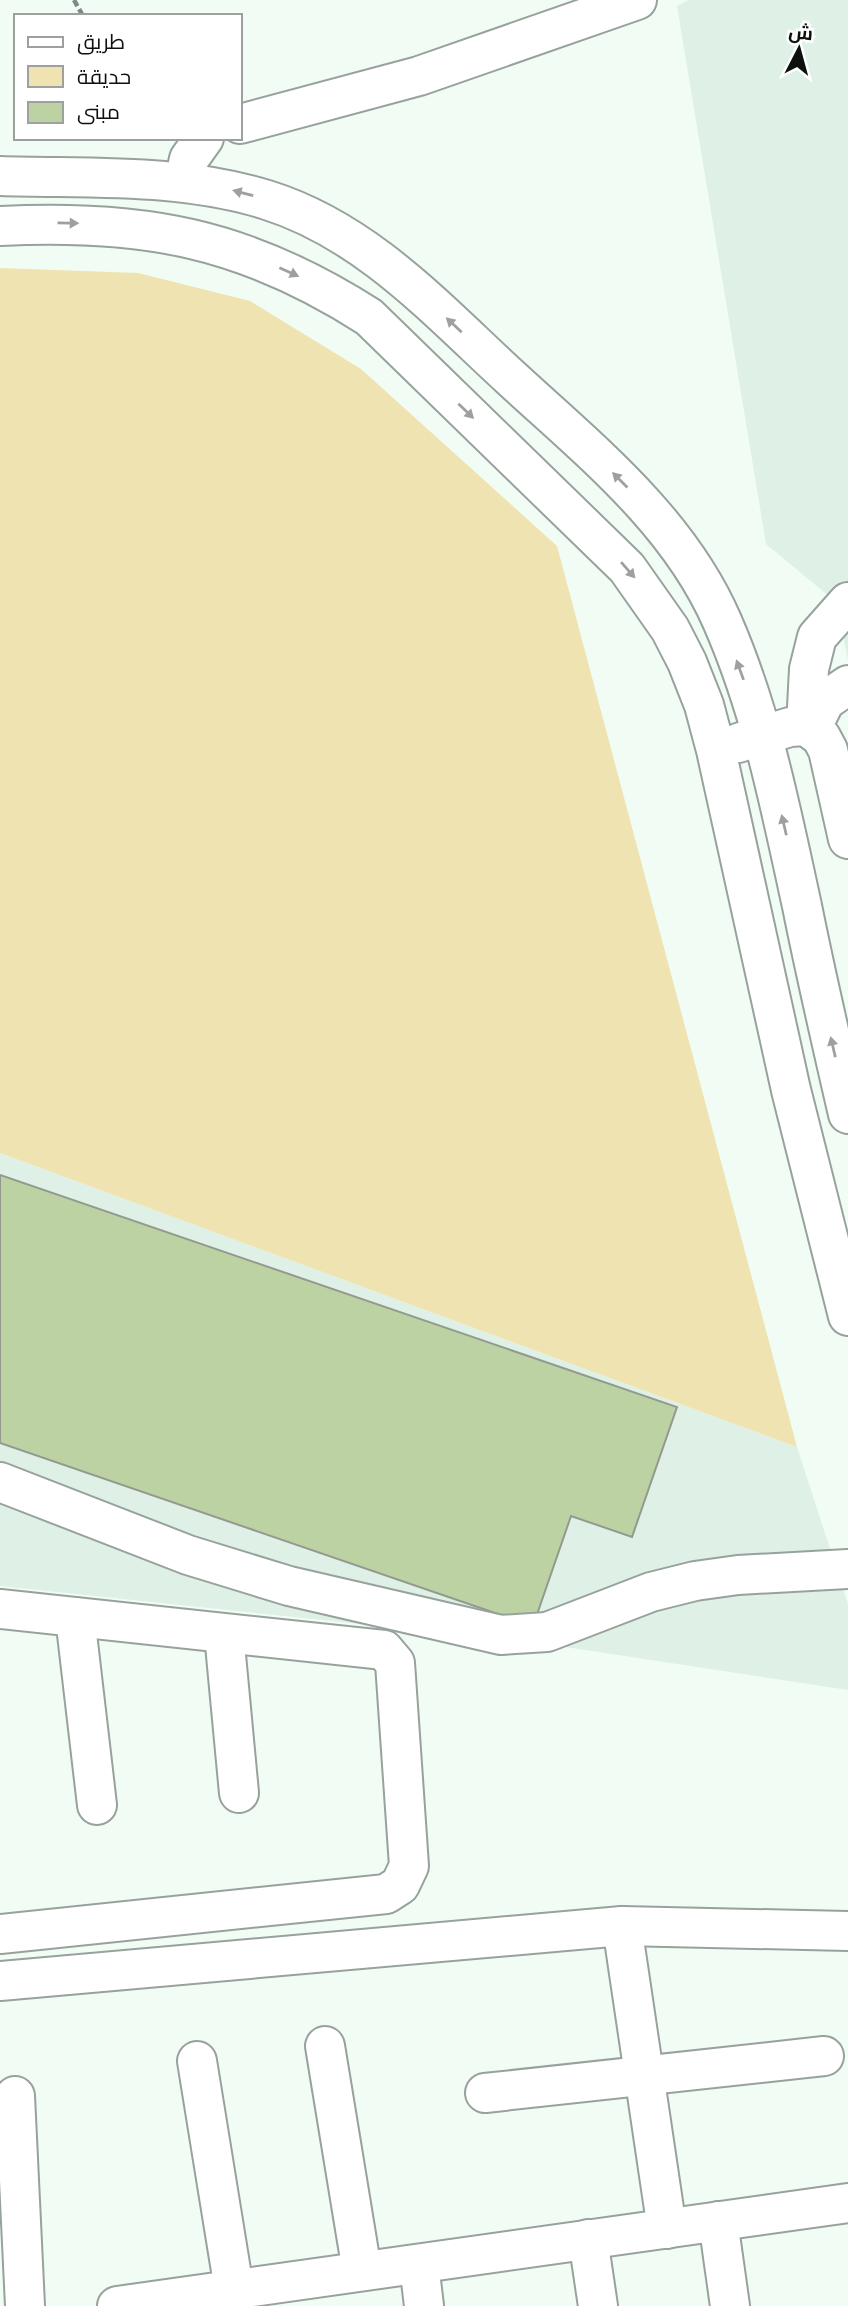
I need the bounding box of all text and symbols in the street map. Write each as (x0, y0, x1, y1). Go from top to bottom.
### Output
legend (14, 14, 242, 140)
north arrow (764, 14, 834, 84)
text: ش (787, 21, 814, 47)
text: طريق (77, 30, 125, 57)
text: حديقة (77, 65, 131, 92)
text: مبنى (77, 100, 120, 127)
one-way arrow (232, 187, 254, 198)
one-way arrow (57, 217, 79, 229)
one-way arrow (278, 267, 299, 278)
one-way arrow (446, 317, 463, 333)
one-way arrow (457, 402, 474, 418)
one-way arrow (612, 472, 628, 488)
one-way arrow (620, 561, 636, 579)
one-way arrow (735, 659, 746, 680)
one-way arrow (778, 814, 789, 836)
one-way arrow (827, 1036, 838, 1058)

